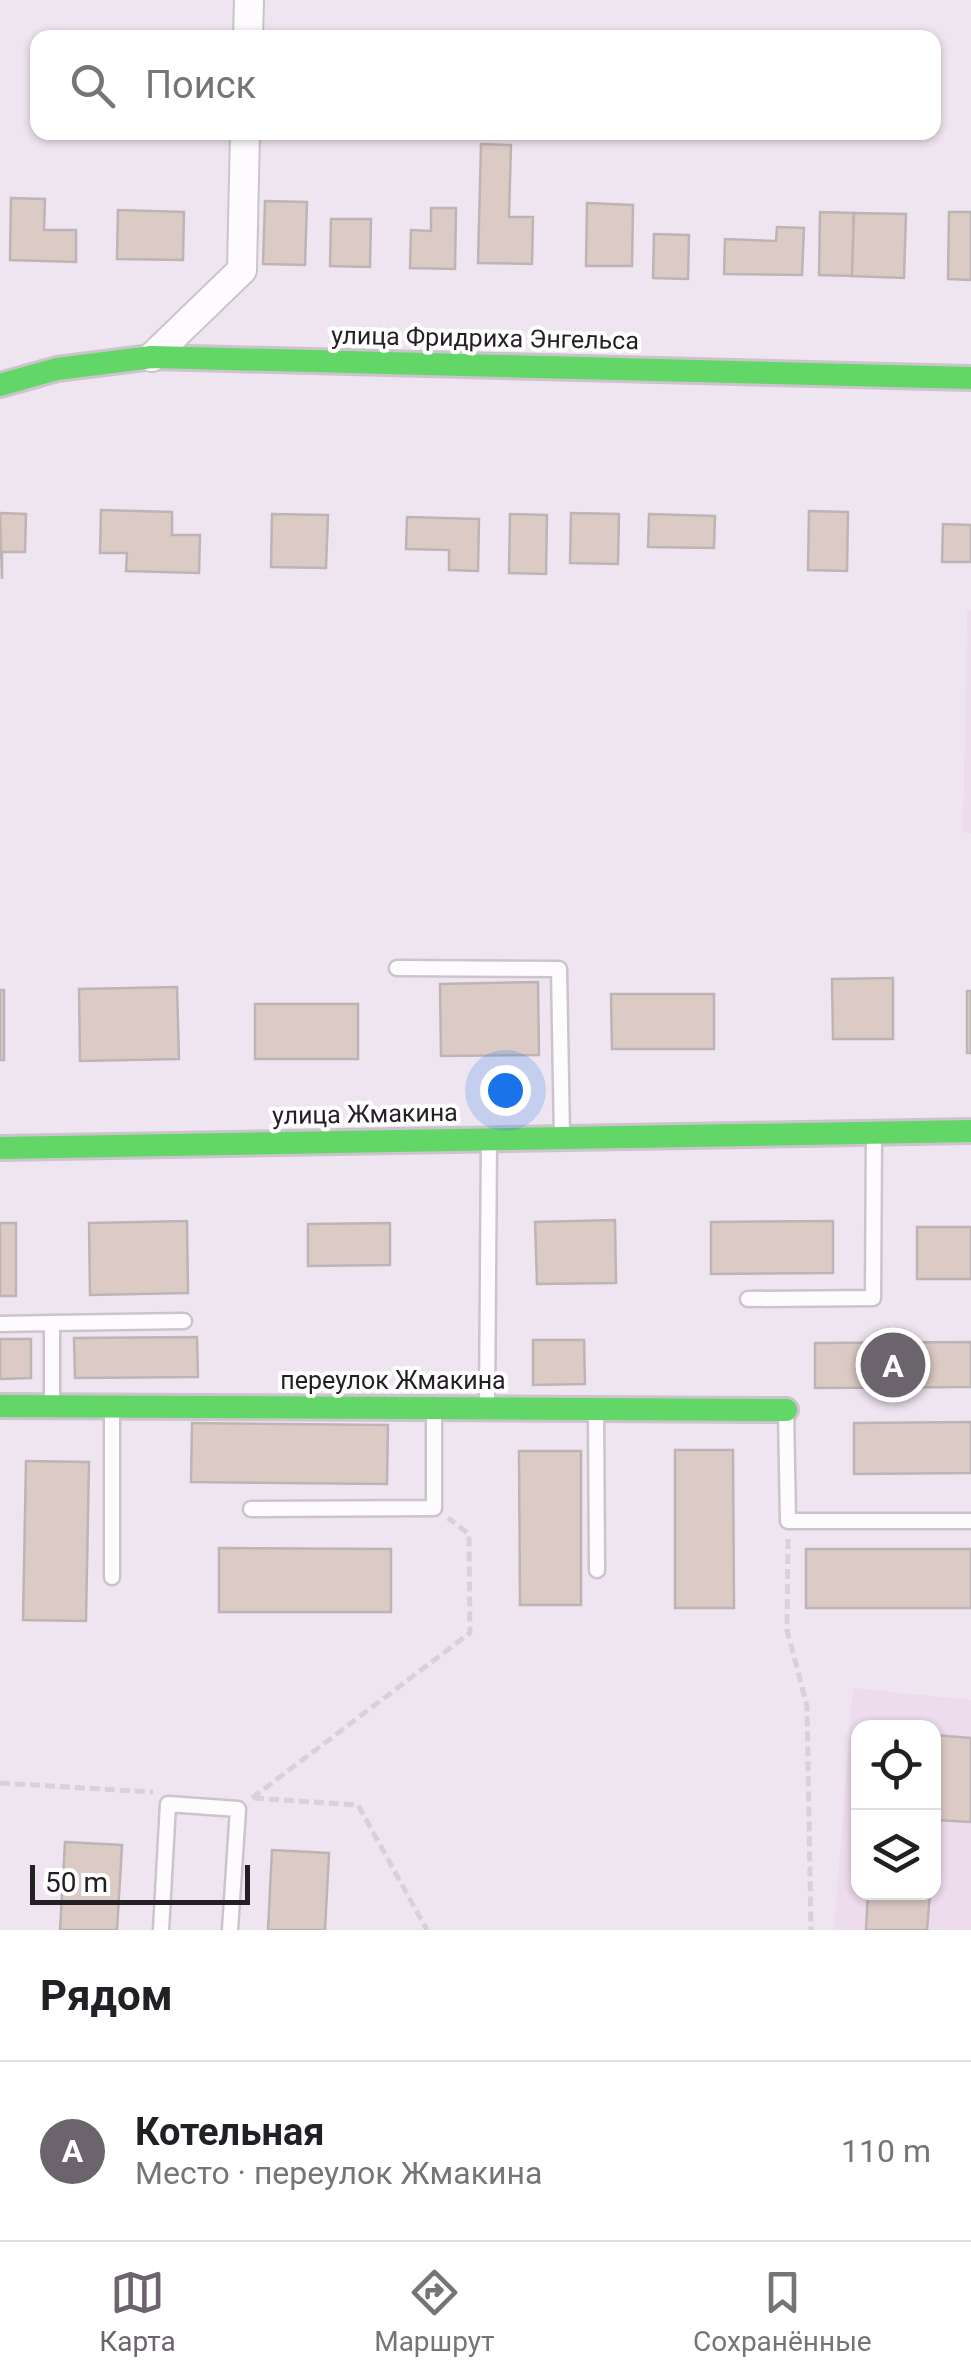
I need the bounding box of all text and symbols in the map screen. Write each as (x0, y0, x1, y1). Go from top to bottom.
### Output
search box (30, 30, 941, 140)
icon: search (65, 58, 120, 113)
text: Поиск (145, 63, 256, 107)
street label: улица Фридриха Энгельса (331, 321, 639, 355)
your location (480, 1065, 531, 1116)
street label: улица Жмакина (272, 1098, 458, 1130)
pin: A (860, 1328, 926, 1402)
street label: переулок Жмакина (280, 1366, 506, 1395)
map controls (851, 1720, 941, 1900)
button: locate (851, 1720, 941, 1810)
button: layers (851, 1810, 941, 1900)
scale bar (30, 1860, 250, 1904)
text: 50 m (45, 1866, 108, 1899)
text: Рядом (40, 1971, 173, 2020)
text: Котельная (135, 2110, 325, 2154)
text: A (62, 2132, 83, 2170)
text: 110 m (841, 2132, 931, 2170)
text: Место · переулок Жмакина (135, 2154, 542, 2192)
tab: Карта (99, 2265, 176, 2358)
tab: Маршрут (374, 2265, 495, 2358)
tab: Сохранённые (693, 2265, 872, 2358)

